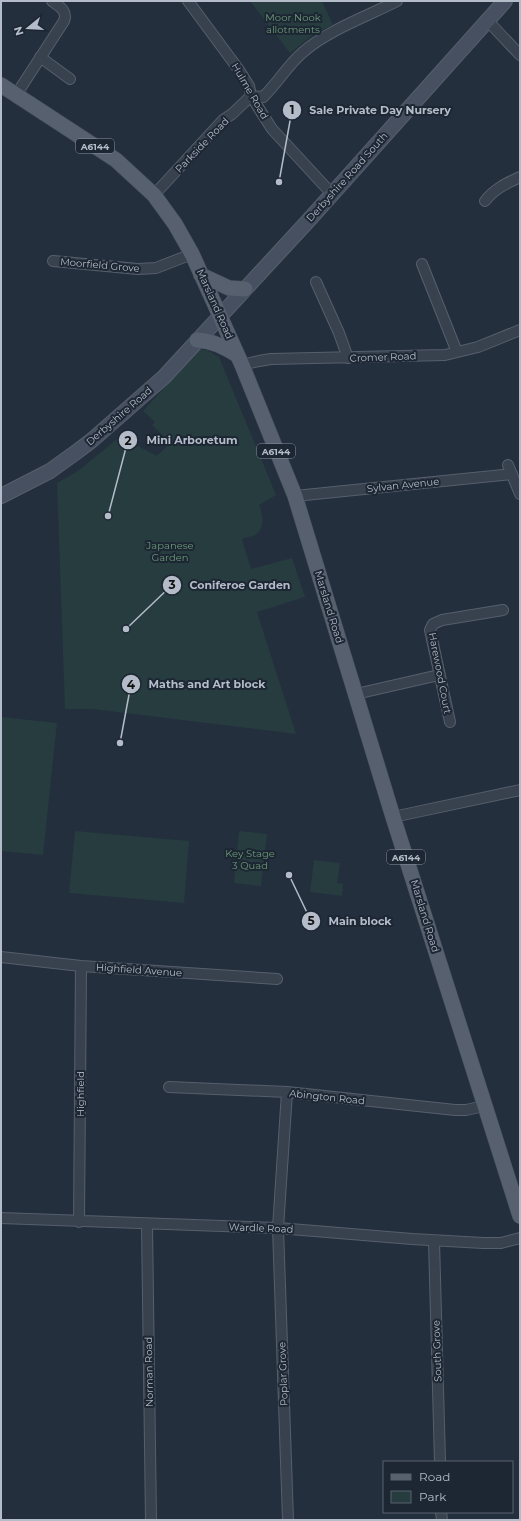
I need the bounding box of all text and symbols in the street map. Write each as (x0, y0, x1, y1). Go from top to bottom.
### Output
north arrow (8, 8, 48, 48)
park label: Moor Nook allotments (265, 11, 321, 36)
text: N (10, 25, 27, 37)
street label: Hulme Road (229, 60, 271, 122)
callout: Sale Private Day Nursery (282, 98, 459, 121)
text: 1 (290, 102, 294, 117)
text: Sale Private Day Nursery (309, 103, 451, 117)
street label: Parkside Road (172, 115, 232, 175)
street label: Derbyshire Road South (303, 130, 391, 224)
road number: A6144 (76, 139, 114, 153)
street label: Moorfield Grove (60, 255, 140, 275)
street label: Marsland Road (194, 267, 236, 341)
street label: Cromer Road (349, 349, 417, 365)
street label: Derbyshire Road (83, 384, 155, 448)
callout: Mini Arboretum (118, 429, 246, 452)
text: 2 (124, 433, 132, 448)
text: Mini Arboretum (146, 433, 238, 447)
road number: A6144 (257, 444, 295, 458)
street label: Sylvan Avenue (366, 475, 440, 495)
park label: Japanese Garden (145, 539, 194, 564)
street label: Marsland Road (312, 569, 346, 645)
callout: Coniferoe Garden (162, 574, 299, 597)
text: 3 (167, 577, 176, 592)
text: Coniferoe Garden (190, 578, 290, 592)
street label: Harewood Court (426, 631, 454, 715)
callout: Maths and Art block (121, 673, 274, 696)
text: 4 (127, 677, 136, 692)
text: Maths and Art block (149, 677, 266, 691)
park label: Key Stage 3 Quad (225, 847, 275, 872)
road number: A6144 (387, 850, 425, 864)
street label: Marsland Road (408, 878, 442, 954)
callout: Main block (301, 910, 400, 933)
text: 5 (307, 913, 315, 928)
text: Main block (328, 914, 392, 928)
street label: Highfield Avenue (95, 961, 183, 979)
street label: Highfield (74, 1071, 87, 1117)
street label: Abington Road (289, 1087, 365, 1107)
street label: Wardle Road (228, 1220, 294, 1236)
street label: South Grove (429, 1320, 445, 1382)
street label: Norman Road (142, 1337, 156, 1407)
street label: Poplar Grove (275, 1342, 291, 1406)
legend (383, 1461, 513, 1513)
text: Road (419, 1469, 450, 1484)
text: Park (419, 1489, 447, 1504)

